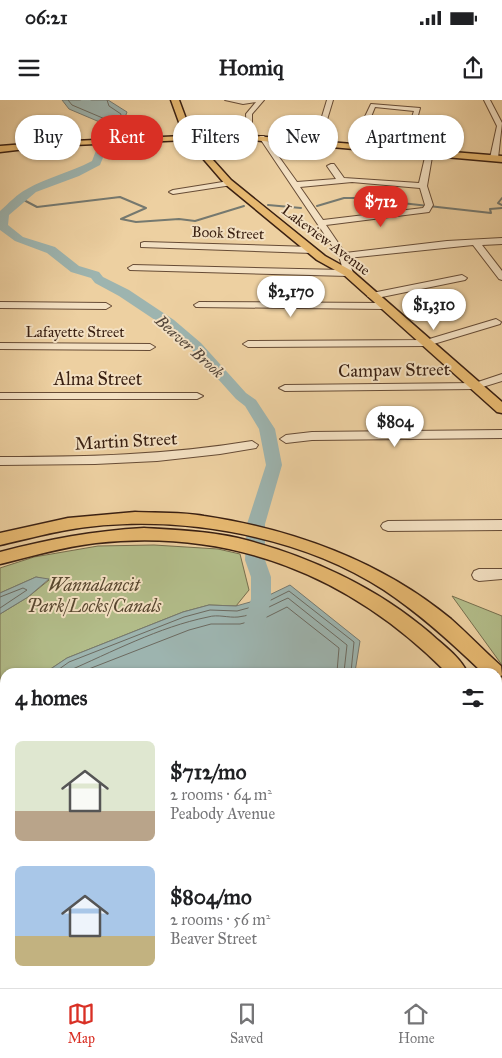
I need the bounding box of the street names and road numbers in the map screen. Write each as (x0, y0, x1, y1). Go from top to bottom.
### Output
street label: Lakeview Avenue (278, 201, 374, 279)
street label: Book Street (191, 223, 265, 243)
street label: Lafayette Street (25, 323, 125, 341)
street label: Campaw Street (338, 358, 451, 382)
street label: Alma Street (53, 368, 143, 390)
street label: Martin Street (74, 427, 178, 455)

